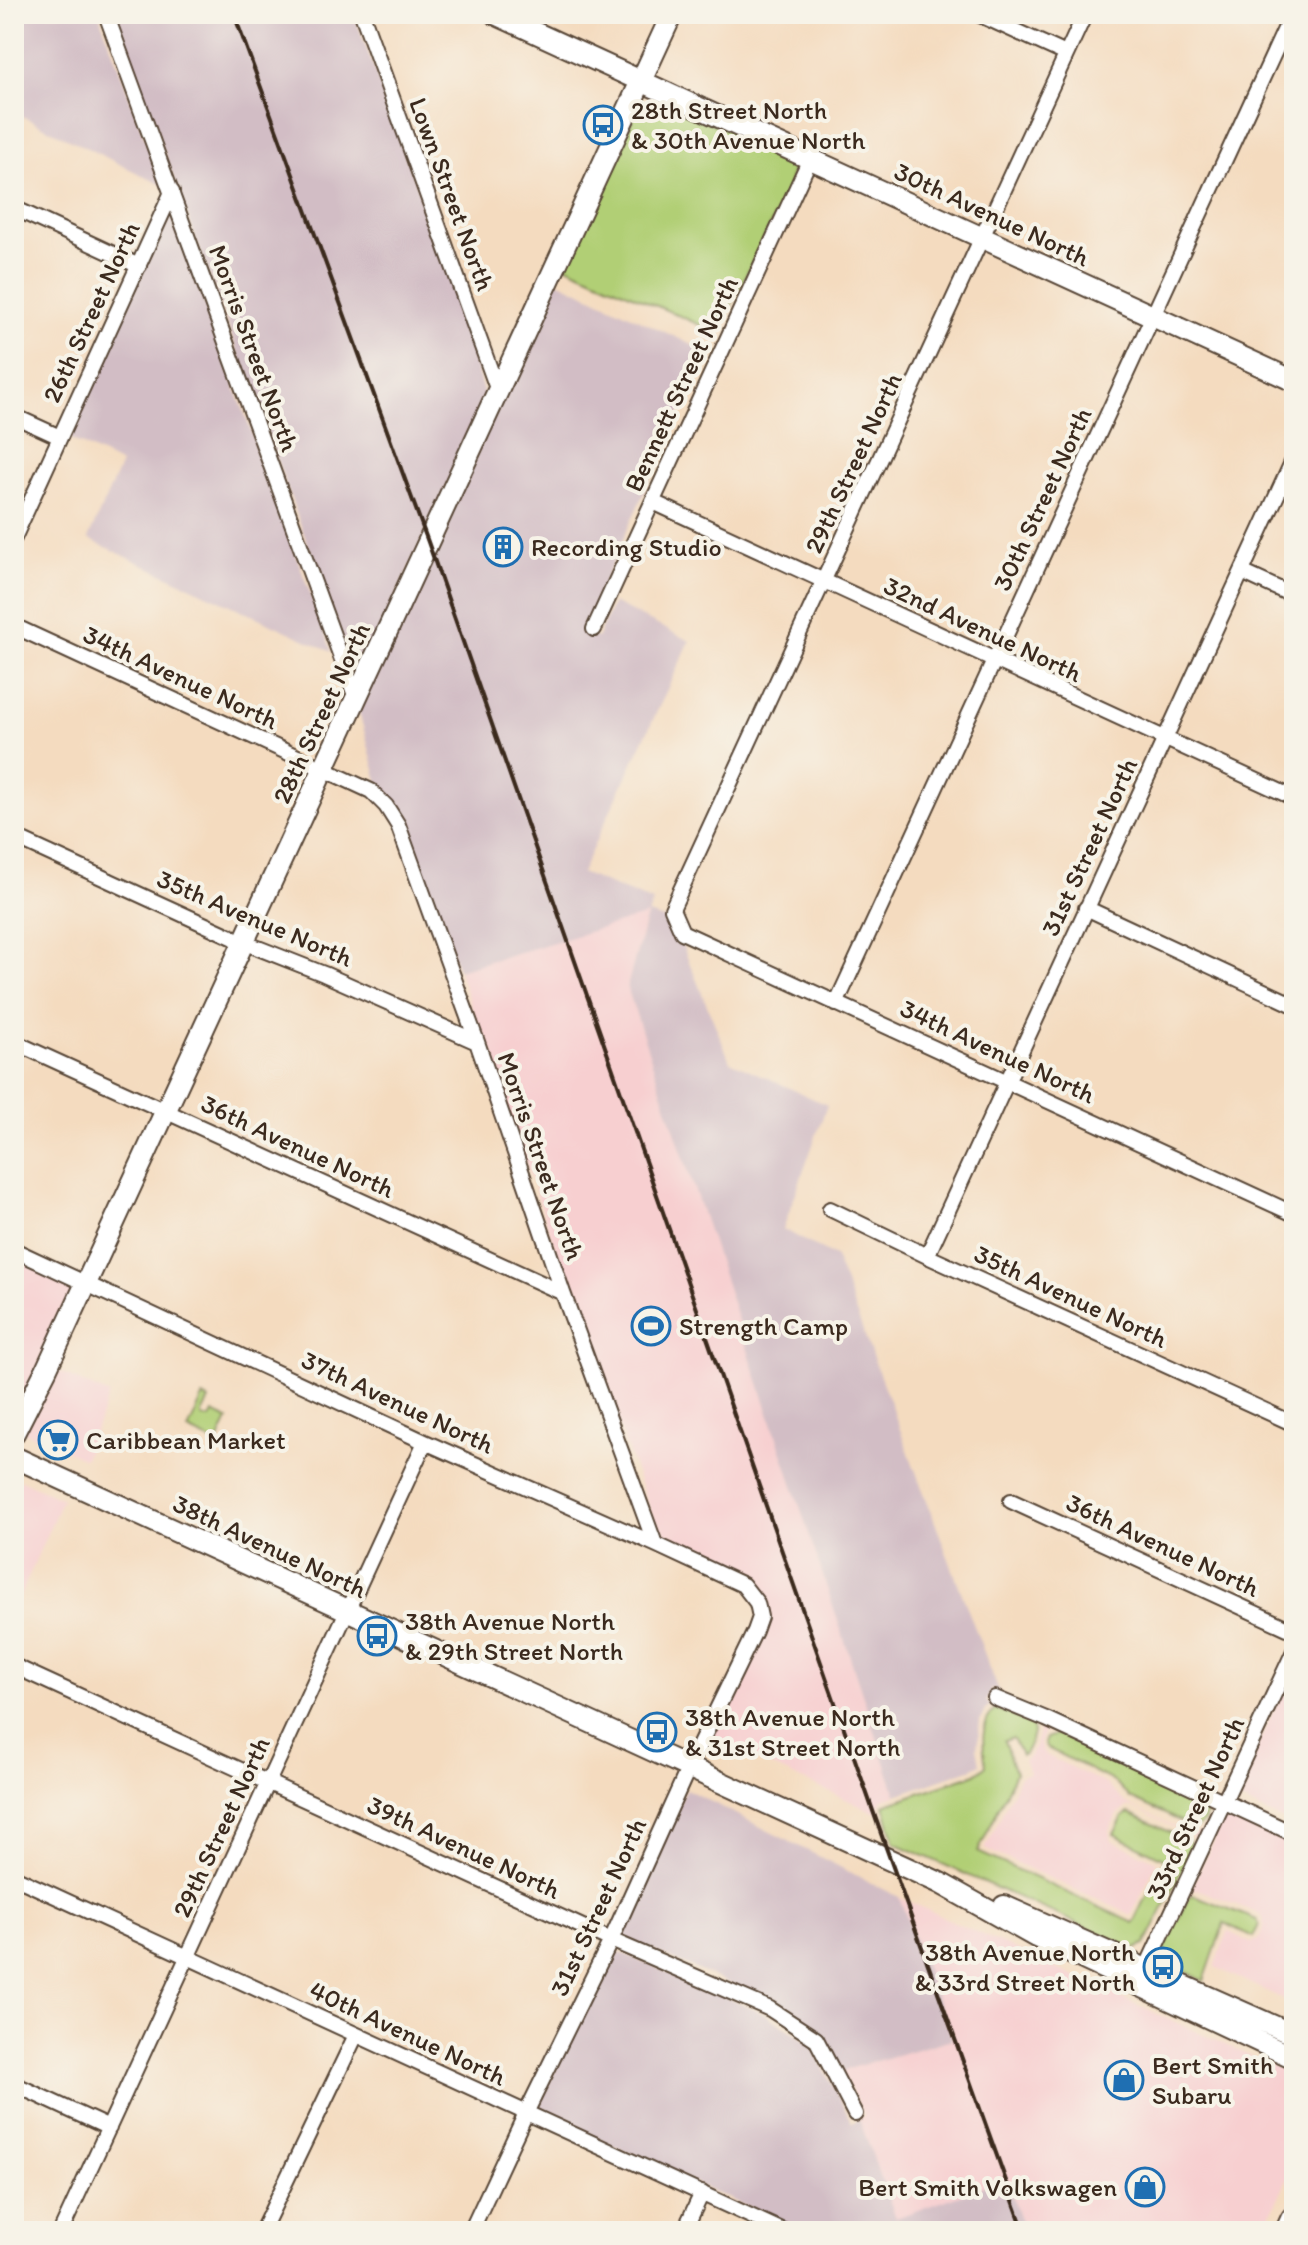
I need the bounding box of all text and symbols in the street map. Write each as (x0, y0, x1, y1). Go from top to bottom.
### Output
street label: Lown Street North (402, 93, 502, 295)
place label: 28th Street North & 30th Avenue North (631, 94, 866, 156)
bus stop icon: 28th Street North & 30th Avenue North (582, 104, 624, 146)
street label: 30th Avenue North (889, 155, 1095, 273)
street label: 26th Street North (35, 217, 147, 407)
street label: Morris Street North (202, 240, 306, 456)
street label: Bennett Street North (617, 271, 745, 497)
street label: 29th Street North (797, 368, 909, 558)
street label: 30th Street North (986, 402, 1098, 596)
building icon: Recording Studio (482, 526, 524, 568)
place label: Recording Studio (531, 531, 722, 563)
street label: 32nd Avenue North (879, 569, 1087, 689)
street label: 28th Street North (265, 617, 377, 809)
street label: 34th Avenue North (78, 618, 284, 736)
street label: 31st Street North (1034, 753, 1144, 941)
street label: 35th Avenue North (152, 862, 358, 974)
street label: 34th Avenue North (895, 992, 1101, 1110)
street label: Morris Street North (490, 1048, 592, 1264)
street label: 36th Avenue North (196, 1087, 400, 1205)
street label: 35th Avenue North (969, 1237, 1173, 1355)
sports icon: Strength Camp (630, 1305, 672, 1347)
place label: Strength Camp (679, 1310, 848, 1342)
street label: 37th Avenue North (297, 1343, 499, 1461)
supermarket icon: Caribbean Market (37, 1419, 79, 1461)
place label: Caribbean Market (86, 1424, 286, 1456)
street label: 36th Avenue North (1061, 1486, 1265, 1604)
street label: 38th Avenue North (168, 1487, 372, 1605)
place label: 38th Avenue North & 29th Street North (405, 1605, 623, 1667)
bus stop icon: 38th Avenue North & 29th Street North (356, 1615, 398, 1657)
place label: 38th Avenue North & 31st Street North (685, 1701, 900, 1763)
bus stop icon: 38th Avenue North & 31st Street North (636, 1711, 678, 1753)
street label: 33rd Street North (1139, 1712, 1251, 1904)
street label: 29th Street North (165, 1732, 277, 1922)
street label: 39th Avenue North (362, 1788, 566, 1906)
street label: 31st Street North (543, 1813, 653, 2001)
place label: 38th Avenue North & 33rd Street North (915, 1936, 1135, 1998)
bus stop icon: 38th Avenue North & 33rd Street North (1142, 1946, 1184, 1988)
street label: 40th Avenue North (305, 1973, 511, 2093)
place label: Bert Smith Subaru (1152, 2049, 1273, 2111)
shop icon: Bert Smith Subaru (1103, 2059, 1145, 2101)
shop icon: Bert Smith Volkswagen (1124, 2166, 1166, 2208)
place label: Bert Smith Volkswagen (858, 2171, 1117, 2203)

